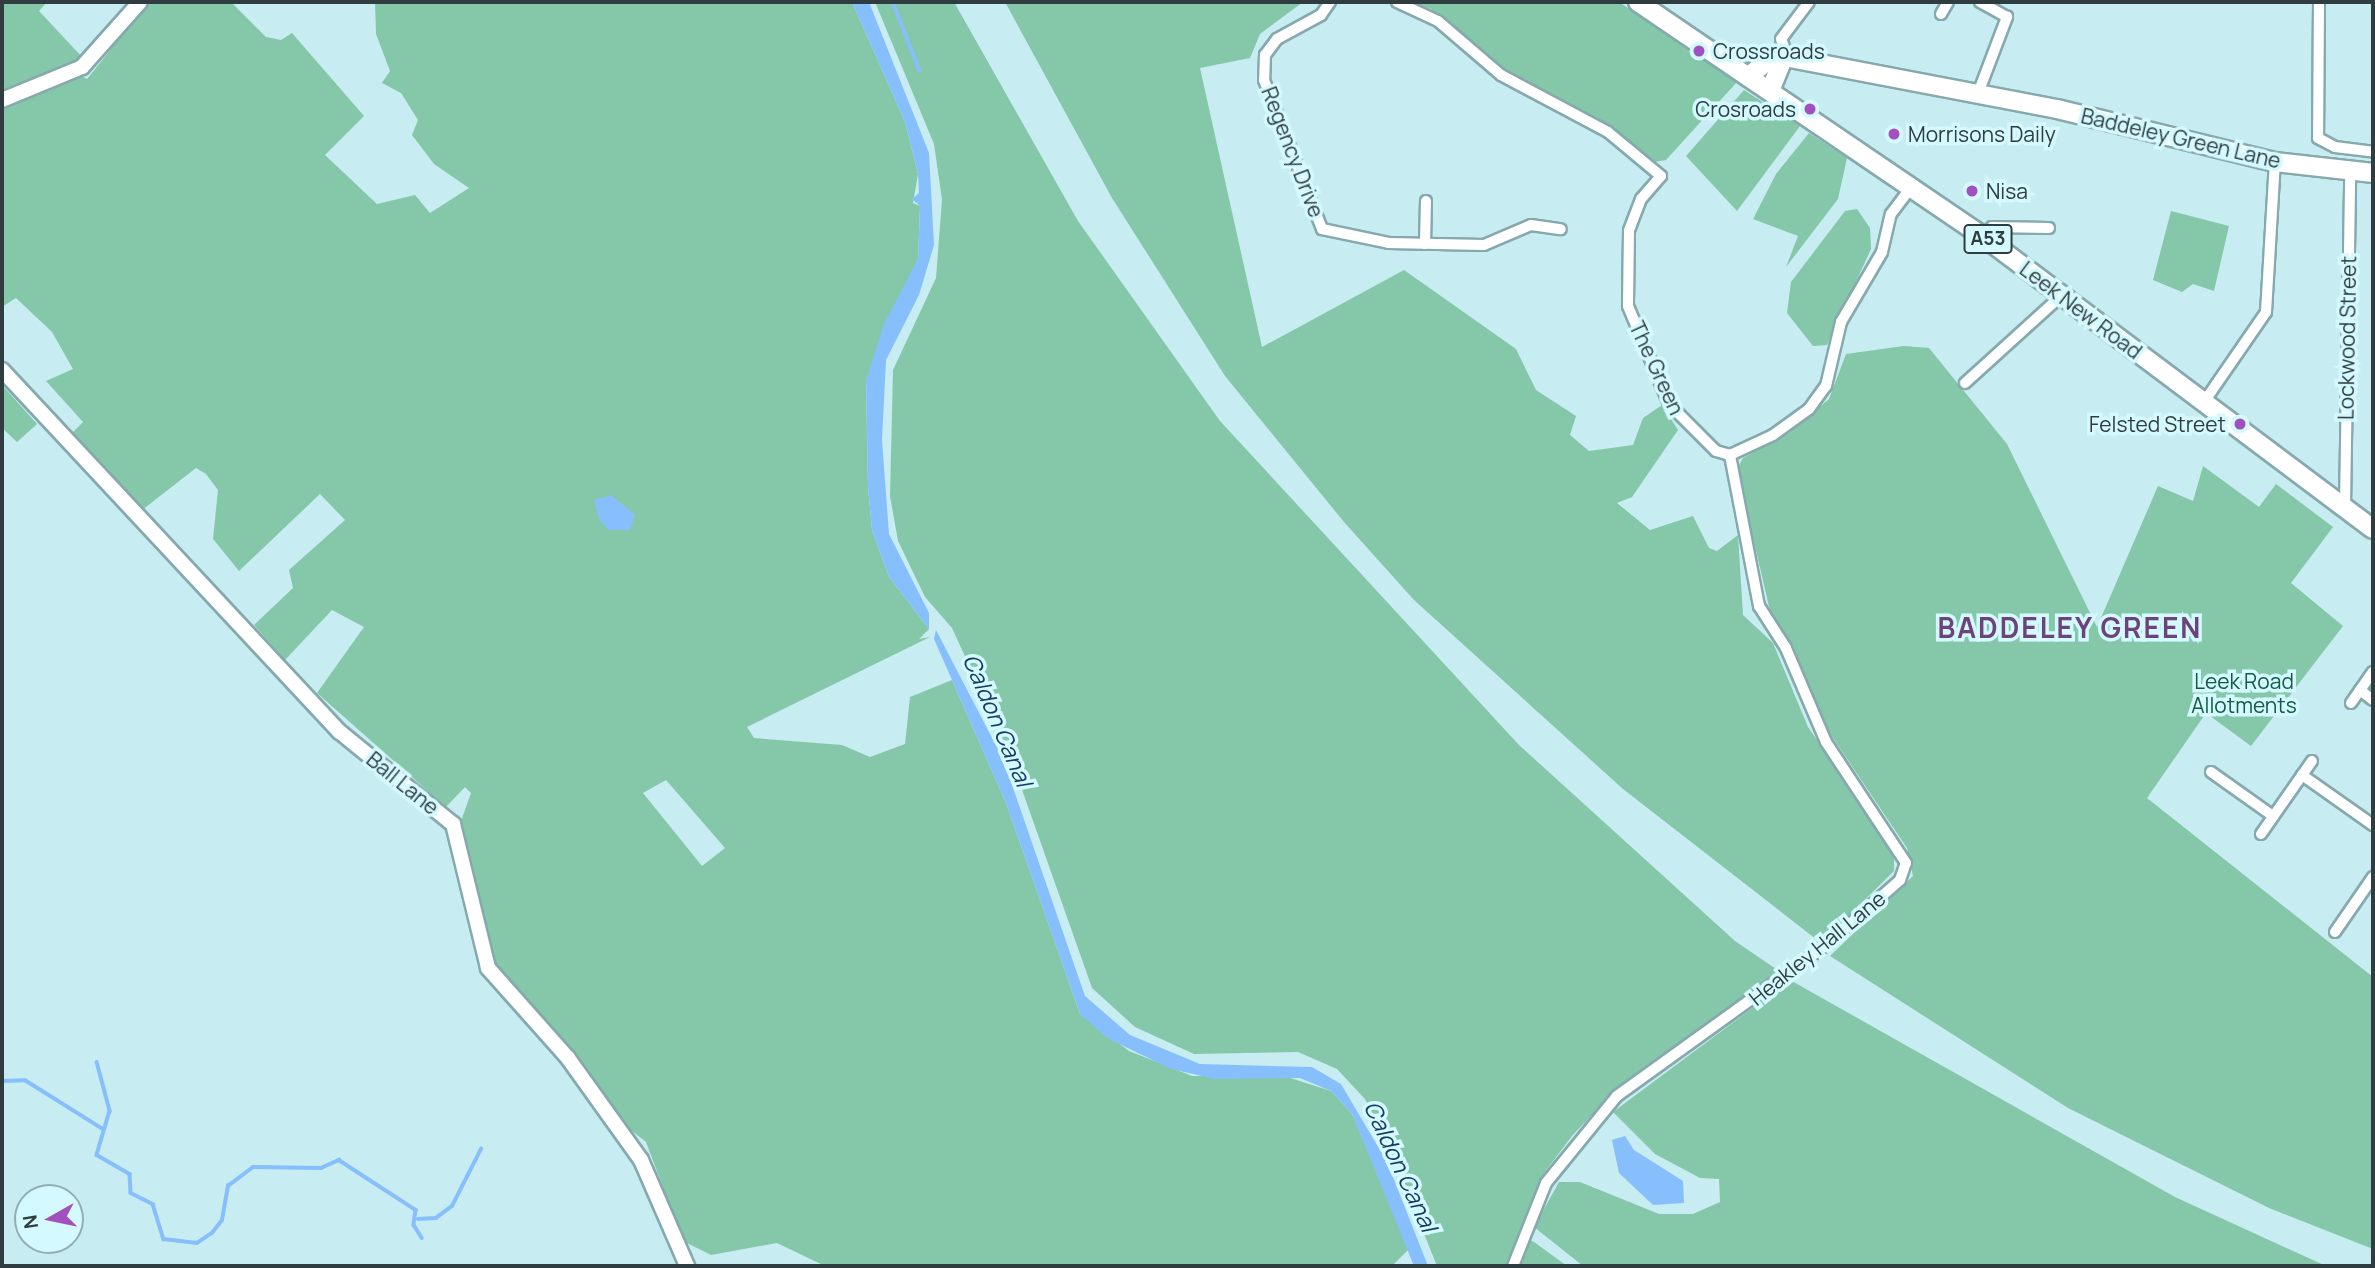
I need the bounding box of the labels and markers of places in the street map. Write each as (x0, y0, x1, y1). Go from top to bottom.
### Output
place label: Crossroads (1713, 38, 1825, 64)
marker: Crossroads (1691, 43, 1707, 59)
place label: Crosroads (1695, 96, 1796, 122)
marker: Crosroads (1802, 101, 1818, 117)
place label: Morrisons Daily (1908, 121, 2056, 147)
marker: Morrisons Daily (1886, 126, 1902, 142)
place label: Nisa (1986, 178, 2028, 204)
marker: Nisa (1964, 183, 1980, 199)
place label: Felsted Street (2089, 411, 2226, 437)
marker: Felsted Street (2232, 416, 2248, 432)

